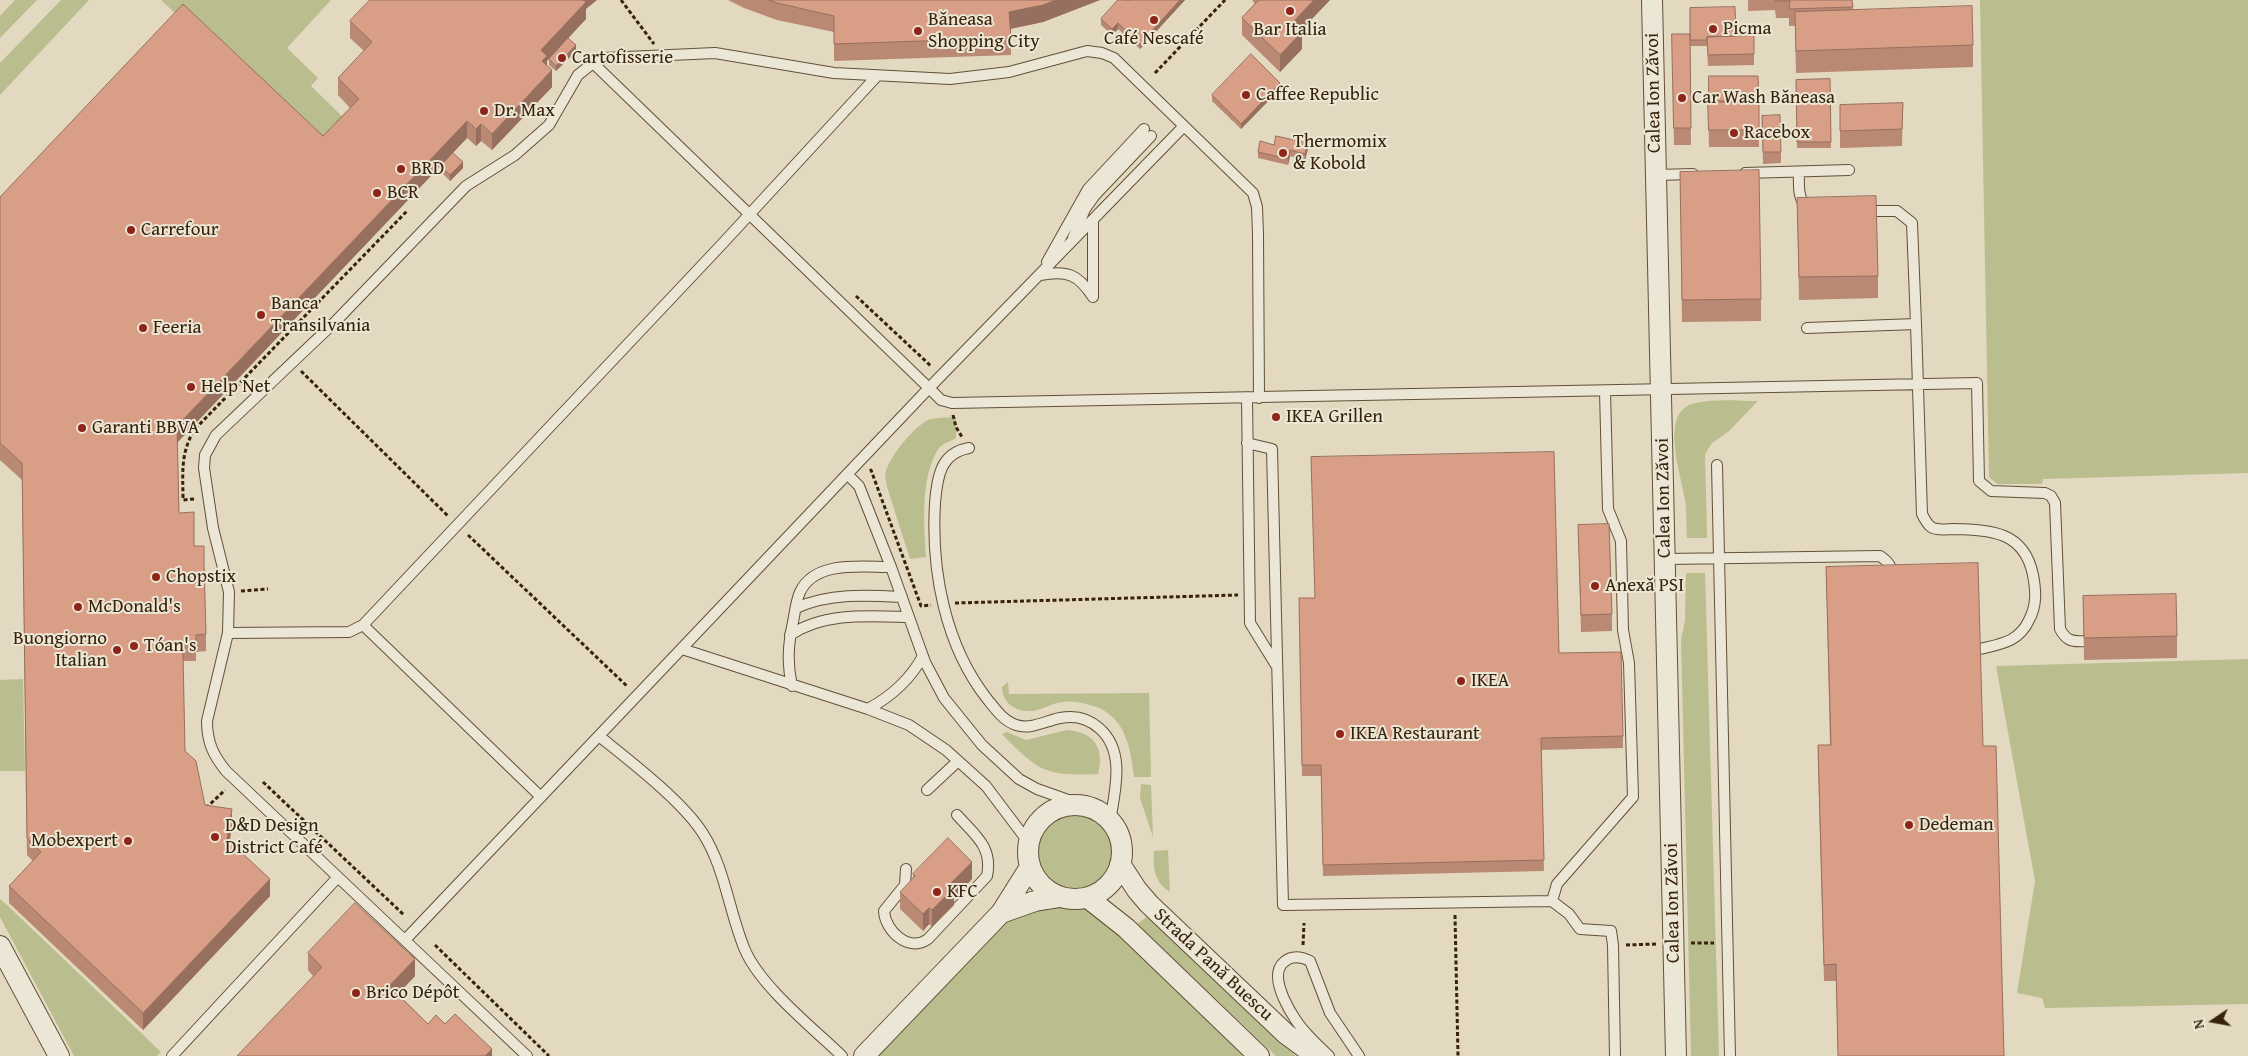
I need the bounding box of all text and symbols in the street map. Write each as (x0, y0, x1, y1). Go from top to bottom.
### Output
marker: Bar Italia (1284, 5, 1296, 17)
place label: Băneasa Shopping City (928, 9, 1040, 53)
marker: Café Nescafé (1148, 14, 1160, 26)
place label: Picma (1723, 18, 1771, 40)
place label: Bar Italia (1254, 19, 1326, 41)
marker: Picma (1707, 23, 1719, 35)
marker: Băneasa Shopping City (912, 25, 924, 37)
place label: Café Nescafé (1104, 28, 1204, 50)
street label: Calea Ion Zăvoi (1642, 33, 1666, 153)
place label: Cartofisserie (572, 47, 673, 69)
marker: Cartofisserie (556, 52, 568, 64)
place label: Caffee Republic (1256, 84, 1379, 106)
place label: Car Wash Băneasa (1692, 87, 1835, 109)
marker: Caffee Republic (1240, 89, 1252, 101)
marker: Car Wash Băneasa (1676, 92, 1688, 104)
place label: Dr. Max (494, 100, 555, 122)
marker: Dr. Max (478, 105, 490, 117)
place label: Racebox (1744, 122, 1810, 144)
marker: Racebox (1728, 127, 1740, 139)
place label: Thermomix & Kobold (1293, 131, 1387, 175)
marker: Thermomix & Kobold (1277, 147, 1289, 159)
place label: BRD (411, 158, 444, 180)
marker: BRD (395, 163, 407, 175)
place label: BCR (387, 182, 419, 204)
marker: BCR (371, 187, 383, 199)
place label: Carrefour (141, 219, 218, 241)
marker: Carrefour (125, 224, 137, 236)
place label: Banca Transilvania (271, 293, 370, 337)
marker: Banca Transilvania (255, 309, 267, 321)
place label: Feeria (153, 317, 202, 339)
marker: Feeria (137, 322, 149, 334)
place label: Help Net (201, 376, 270, 398)
marker: Help Net (185, 381, 197, 393)
place label: IKEA Grillen (1286, 406, 1383, 428)
marker: IKEA Grillen (1270, 411, 1282, 423)
place label: Garanti BBVA (92, 417, 199, 439)
marker: Garanti BBVA (76, 422, 88, 434)
street label: Calea Ion Zăvoi (1652, 438, 1676, 558)
place label: Chopstix (166, 566, 236, 588)
marker: Chopstix (150, 571, 162, 583)
place label: Anexă PSI (1605, 575, 1684, 597)
marker: Anexă PSI (1589, 580, 1601, 592)
place label: McDonald's (88, 596, 181, 618)
marker: McDonald's (72, 601, 84, 613)
place label: Buongiorno Italian (13, 628, 107, 672)
place label: Tóan's (144, 635, 196, 657)
marker: Tóan's (128, 640, 140, 652)
marker: Buongiorno Italian (111, 644, 123, 656)
place label: IKEA (1471, 670, 1509, 692)
marker: IKEA (1455, 675, 1467, 687)
place label: IKEA Restaurant (1350, 723, 1480, 745)
marker: IKEA Restaurant (1334, 728, 1346, 740)
place label: Dedeman (1919, 814, 1994, 836)
place label: D&D Design District Café (225, 815, 323, 859)
marker: Dedeman (1903, 819, 1915, 831)
place label: Mobexpert (31, 830, 118, 852)
marker: D&D Design District Café (209, 831, 221, 843)
marker: Mobexpert (122, 835, 134, 847)
street label: Calea Ion Zăvoi (1661, 843, 1685, 963)
place label: KFC (947, 881, 978, 903)
marker: KFC (931, 886, 943, 898)
street label: Strada Pană Buescu (1148, 904, 1278, 1026)
place label: Brico Dépôt (366, 982, 459, 1004)
marker: Brico Dépôt (350, 987, 362, 999)
north arrow (2188, 996, 2238, 1046)
text: N (2188, 1017, 2209, 1031)

